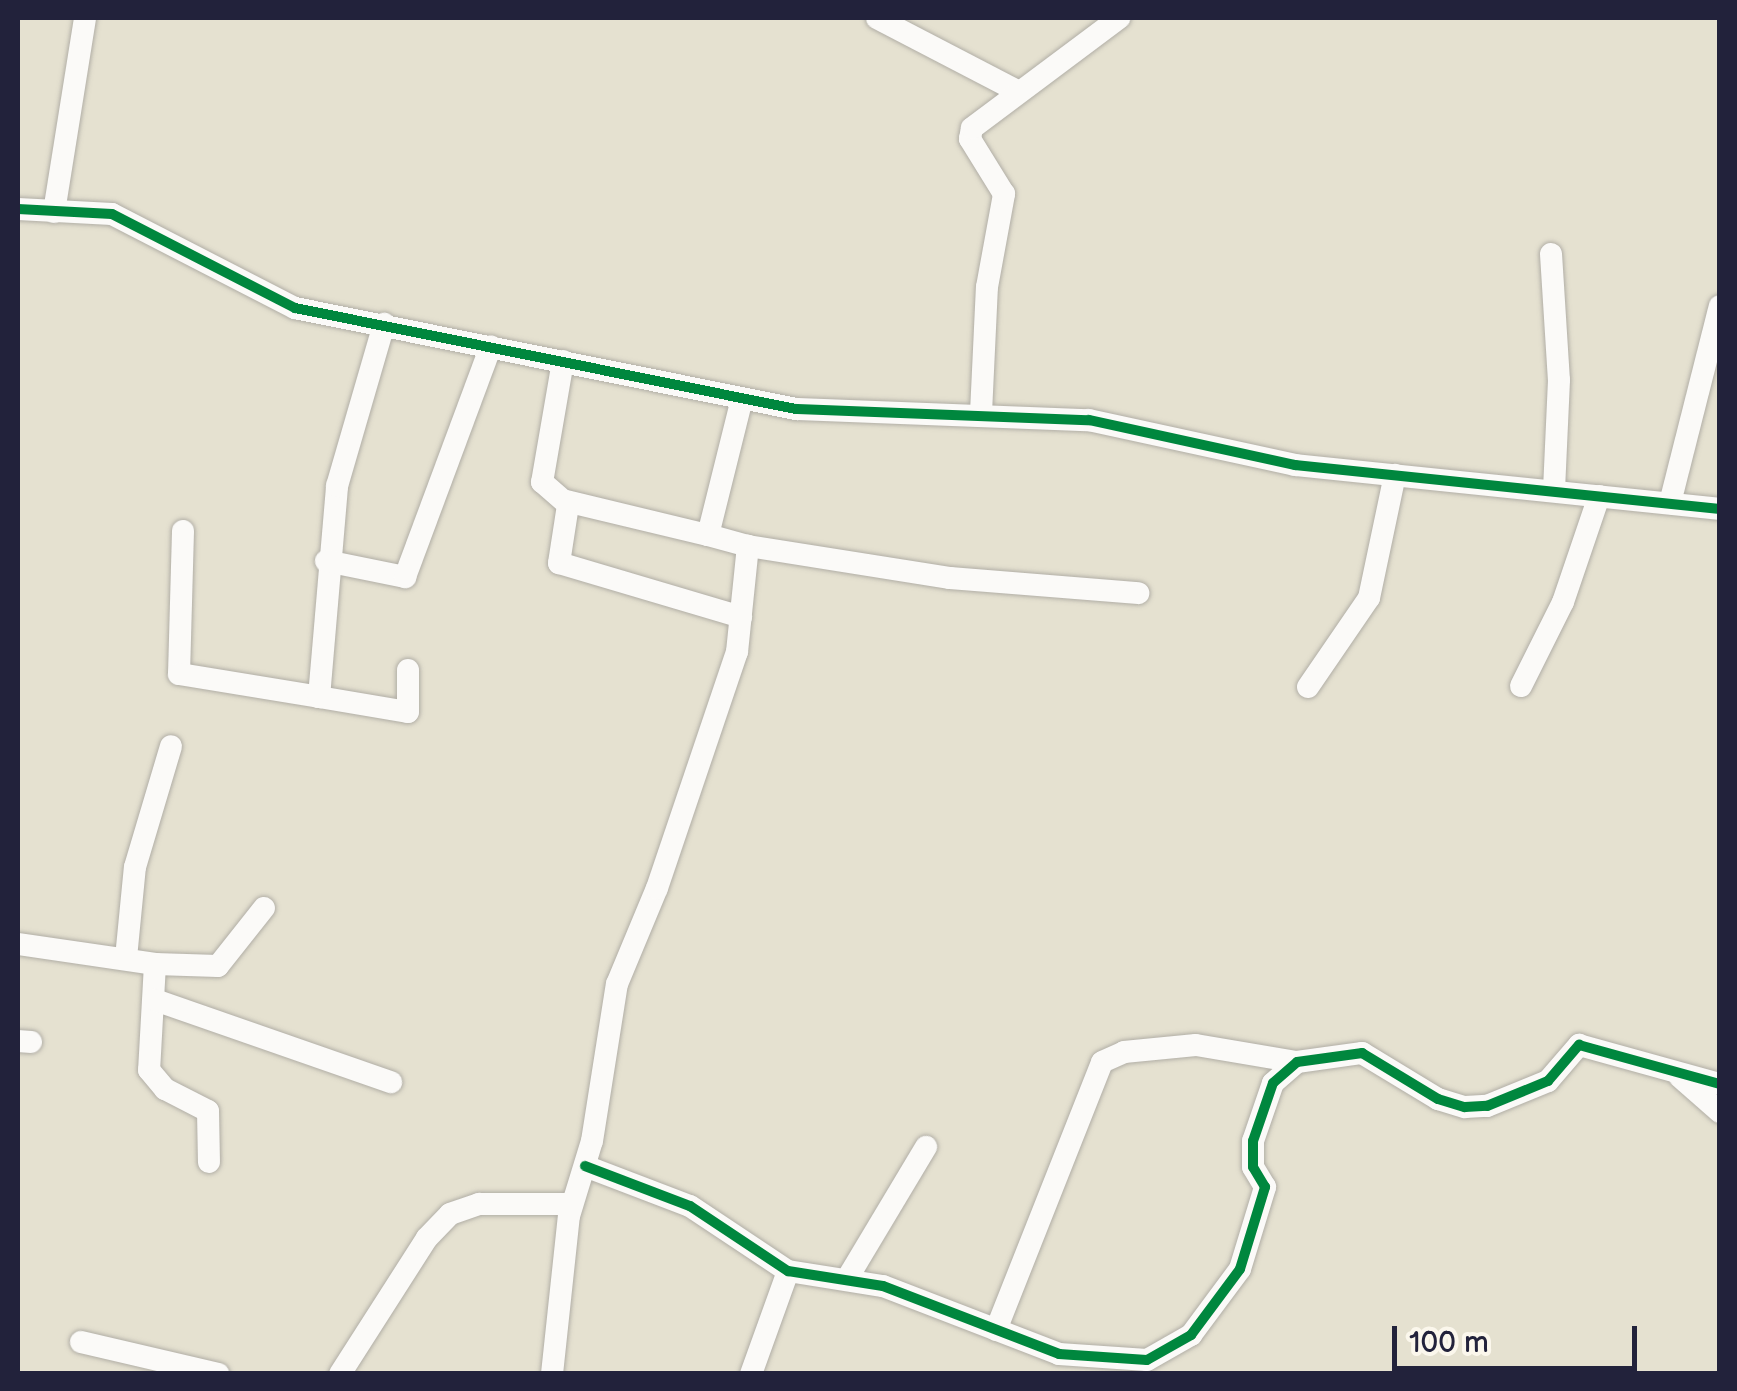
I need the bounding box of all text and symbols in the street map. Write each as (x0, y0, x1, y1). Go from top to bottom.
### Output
scale bar (1397, 1306, 1642, 1368)
text: 100 m (1409, 1325, 1489, 1361)

